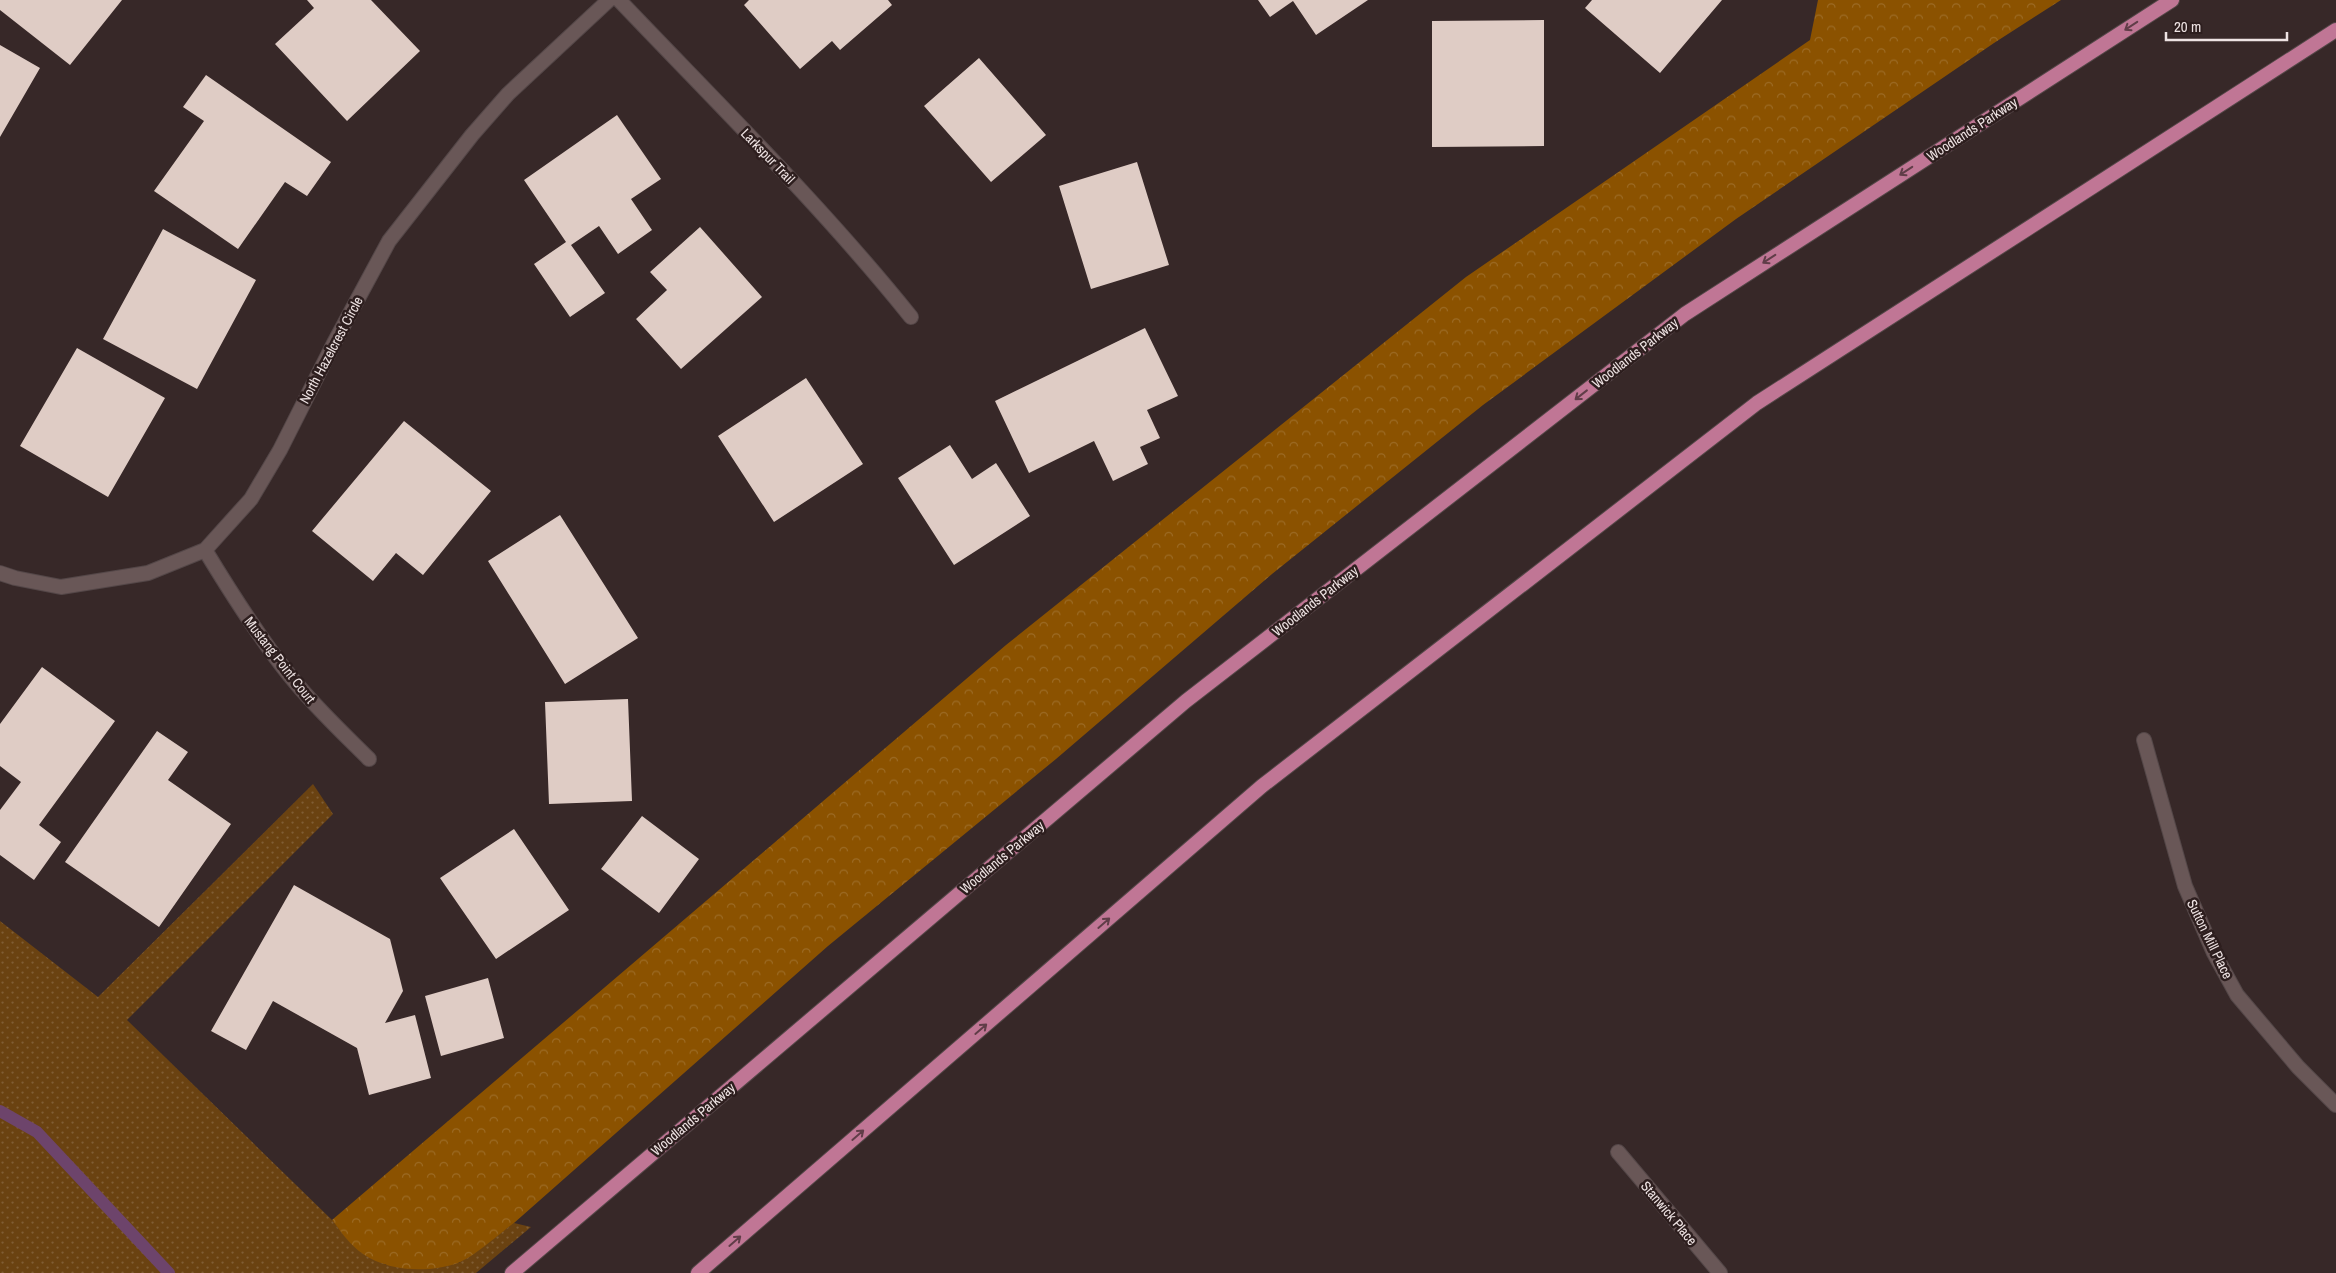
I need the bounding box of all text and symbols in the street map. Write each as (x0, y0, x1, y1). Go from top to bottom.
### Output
scale bar (2166, 10, 2287, 42)
text: 20 m (2174, 16, 2201, 37)
one-way arrow (2124, 21, 2138, 32)
street label: Woodlands Parkway (1923, 93, 2021, 165)
street label: Larkspur Trail (737, 124, 799, 188)
one-way arrow (1899, 166, 1913, 177)
one-way arrow (1763, 255, 1777, 265)
street label: North Hazelcrest Circle (295, 293, 367, 407)
street label: Woodlands Parkway (1588, 314, 1682, 392)
one-way arrow (1575, 389, 1588, 400)
street label: Woodlands Parkway (1268, 562, 1362, 640)
street label: Mustang Point Court (240, 613, 320, 707)
street label: Woodlands Parkway (956, 816, 1048, 897)
street label: Sutton Mill Place (2183, 896, 2237, 982)
one-way arrow (1098, 917, 1111, 928)
one-way arrow (975, 1023, 988, 1035)
street label: Woodlands Parkway (647, 1078, 739, 1159)
one-way arrow (852, 1129, 865, 1141)
street label: Stanwick Place (1637, 1177, 1701, 1249)
one-way arrow (729, 1235, 742, 1247)

